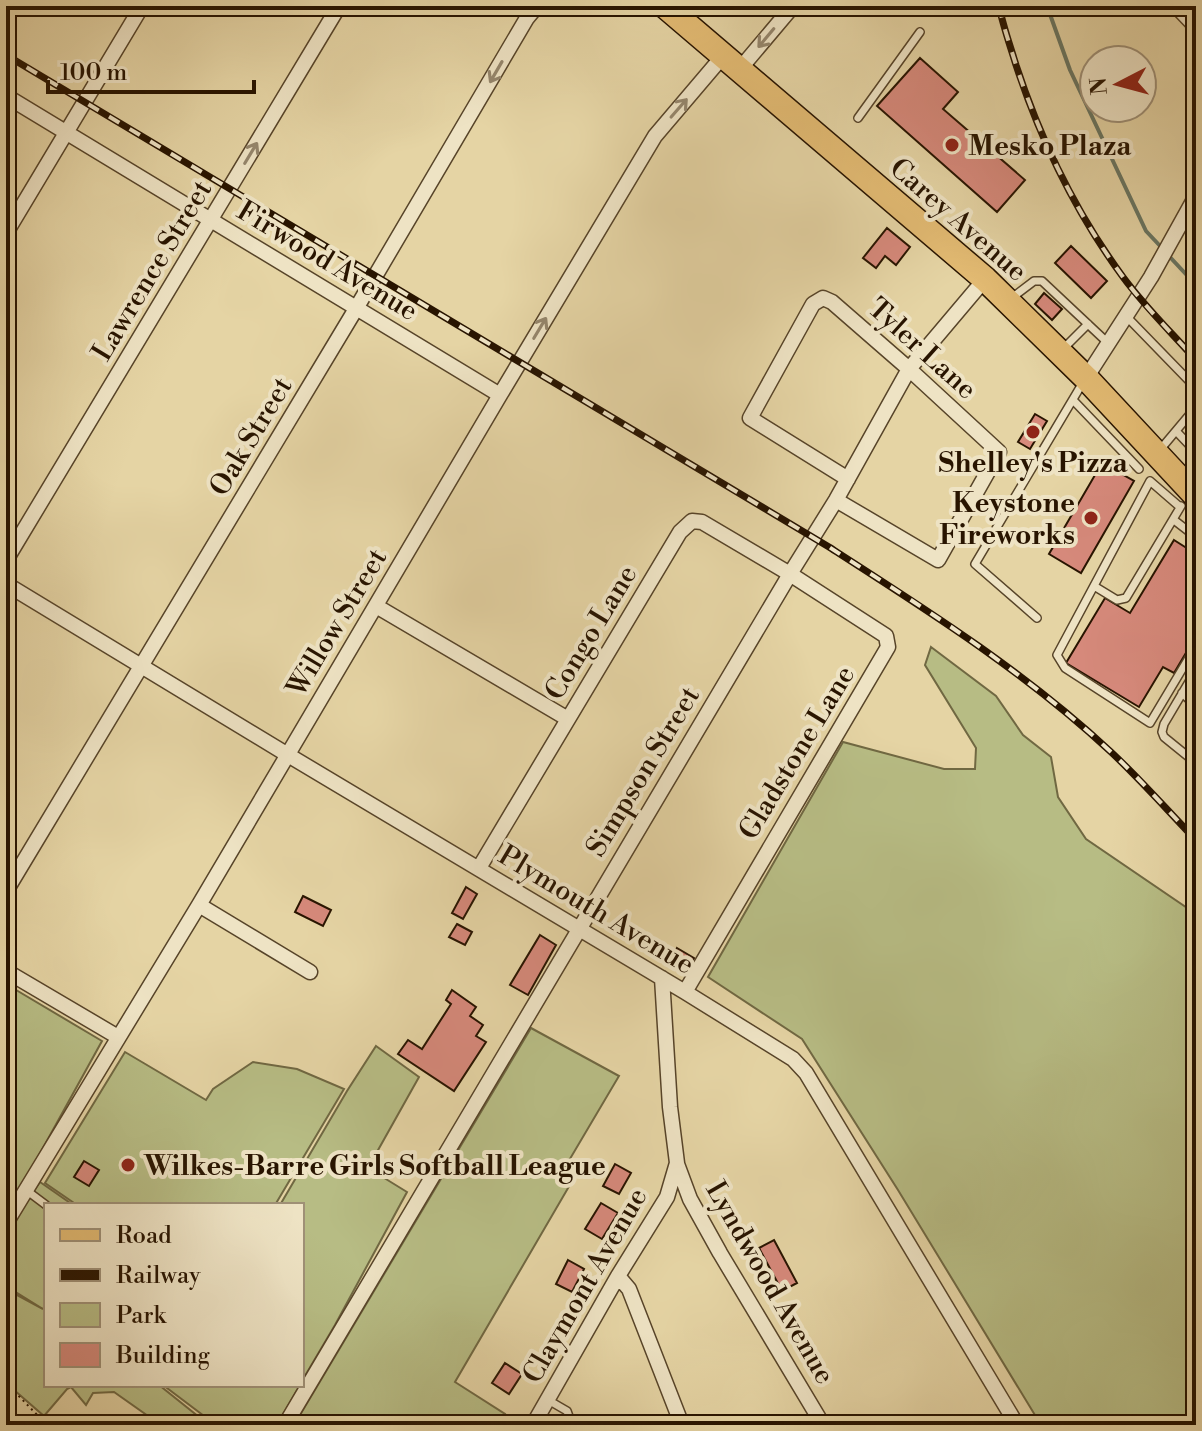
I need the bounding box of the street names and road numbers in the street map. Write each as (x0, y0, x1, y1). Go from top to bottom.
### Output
street label: Carey Avenue (882, 151, 1034, 289)
street label: Lawrence Street (85, 174, 220, 367)
street label: Firwood Avenue (230, 194, 424, 329)
street label: Tyler Lane (860, 291, 984, 407)
street label: Oak Street (202, 371, 300, 503)
street label: Willow Street (279, 542, 395, 704)
street label: Congo Lane (537, 559, 645, 707)
street label: Gladstone Lane (732, 659, 863, 846)
street label: Simpson Street (579, 680, 708, 863)
street label: Plymouth Avenue (492, 838, 701, 983)
street label: Lyndwood Avenue (697, 1175, 842, 1391)
street label: Claymont Avenue (515, 1182, 655, 1390)

